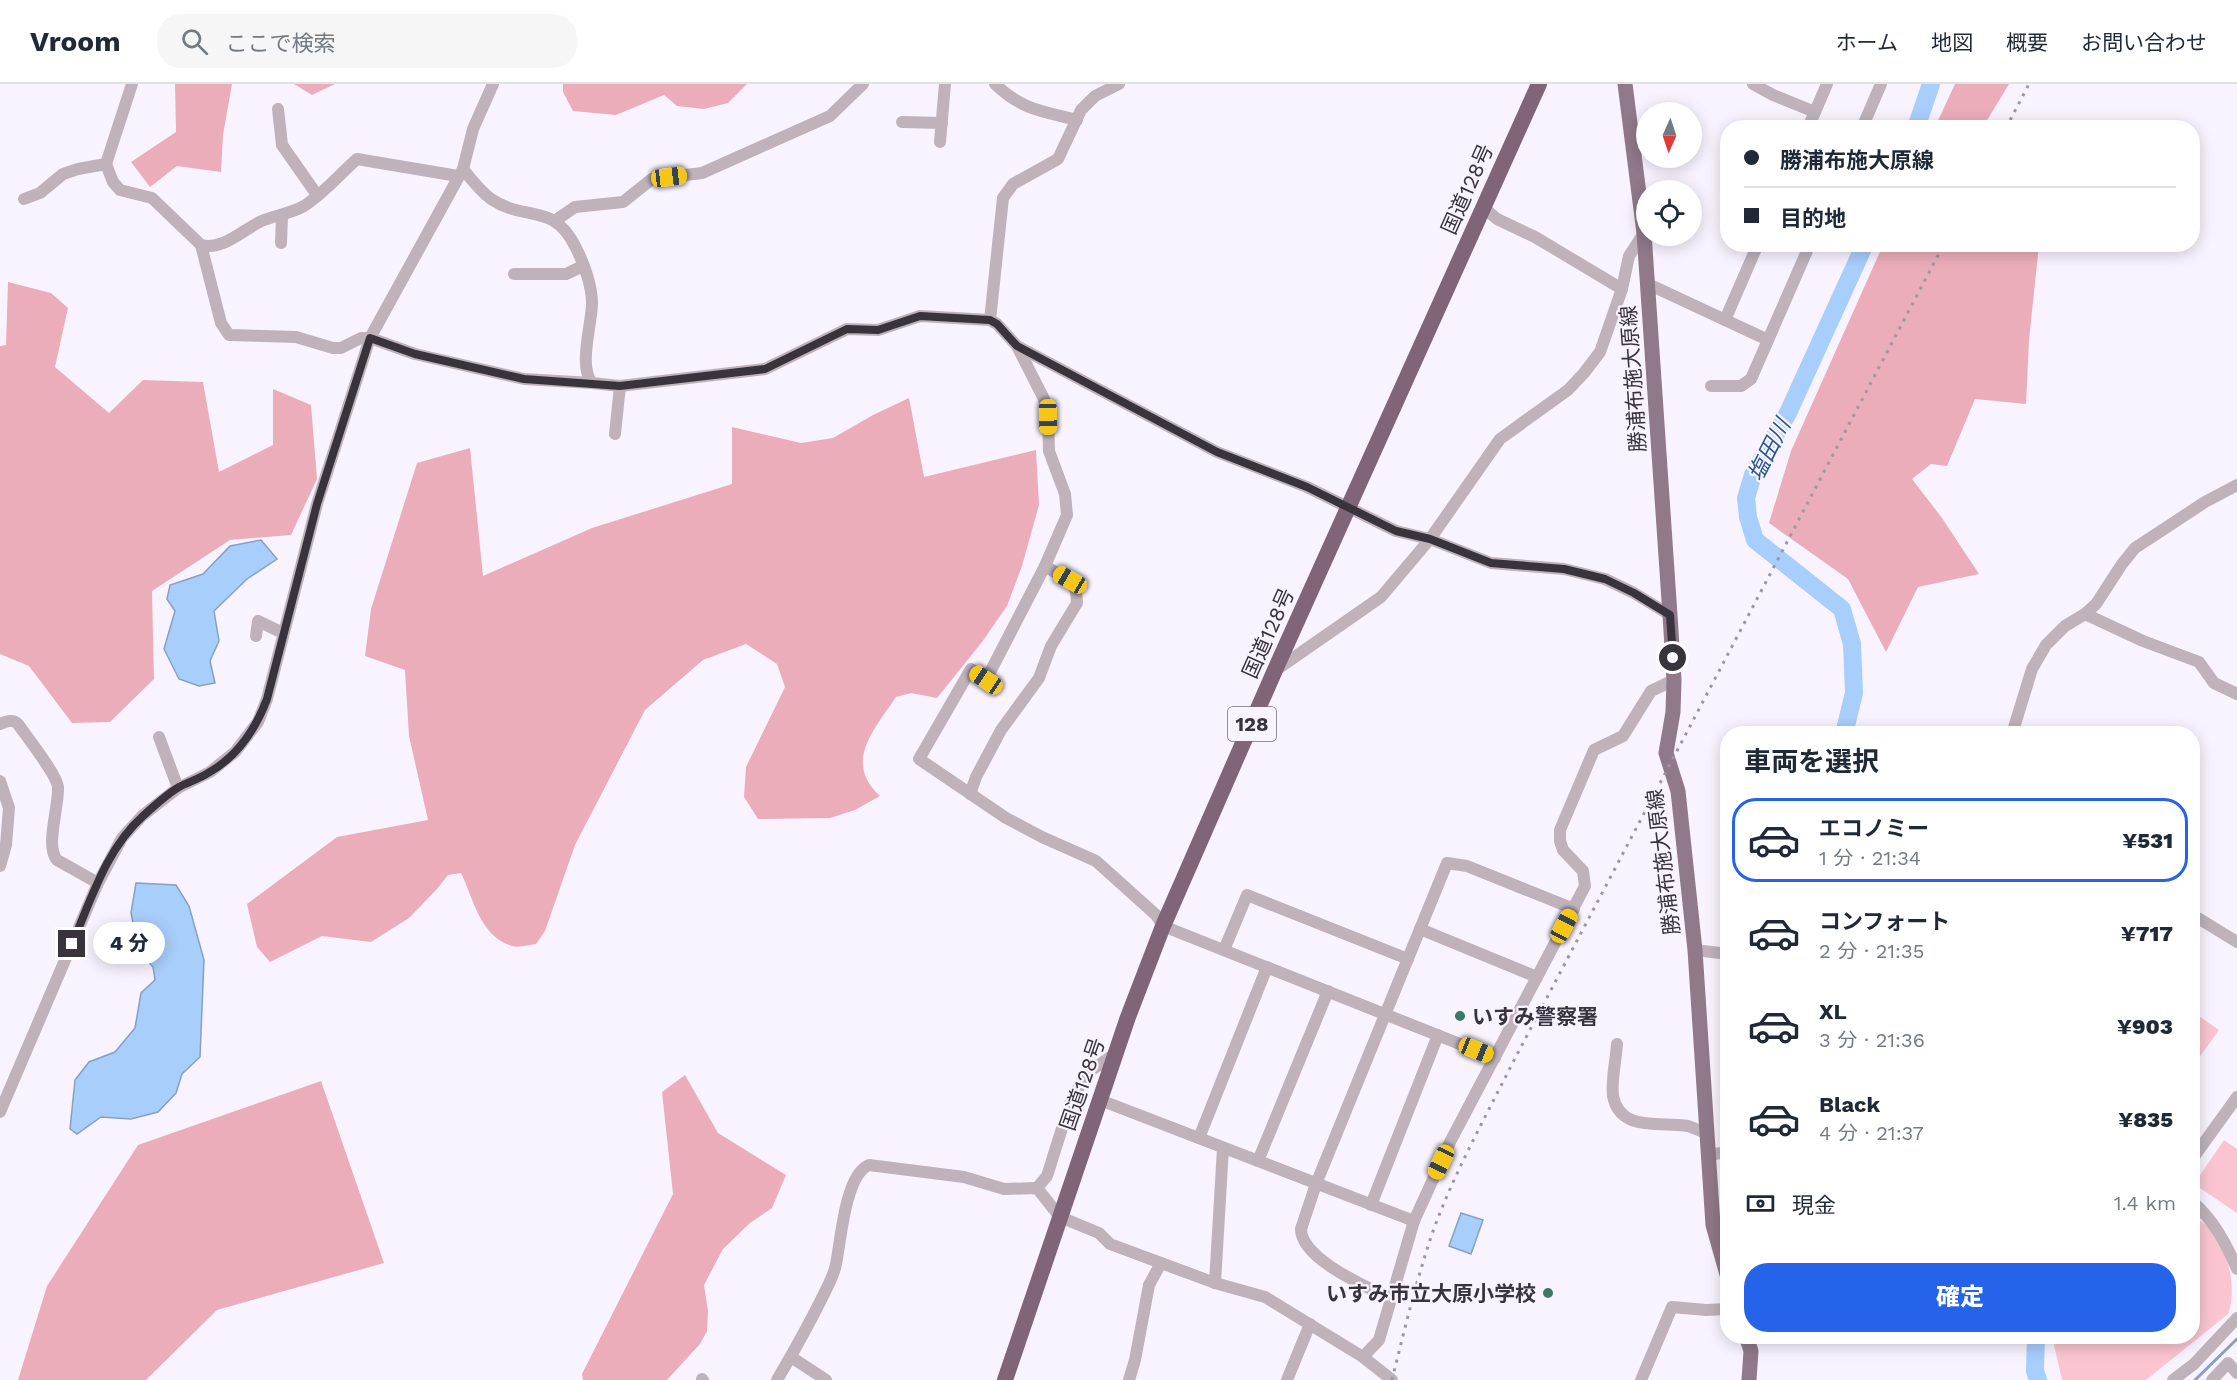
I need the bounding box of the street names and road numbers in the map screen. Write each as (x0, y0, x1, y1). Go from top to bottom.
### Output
street label: 国道128号 (1436, 140, 1498, 238)
street label: 勝浦布施大原線 (1615, 305, 1651, 453)
street label: 国道128号 (1237, 584, 1299, 682)
road number: 128 (1228, 707, 1276, 741)
street label: 勝浦布施大原線 (1642, 788, 1684, 936)
street label: 国道128号 (1054, 1034, 1110, 1134)

